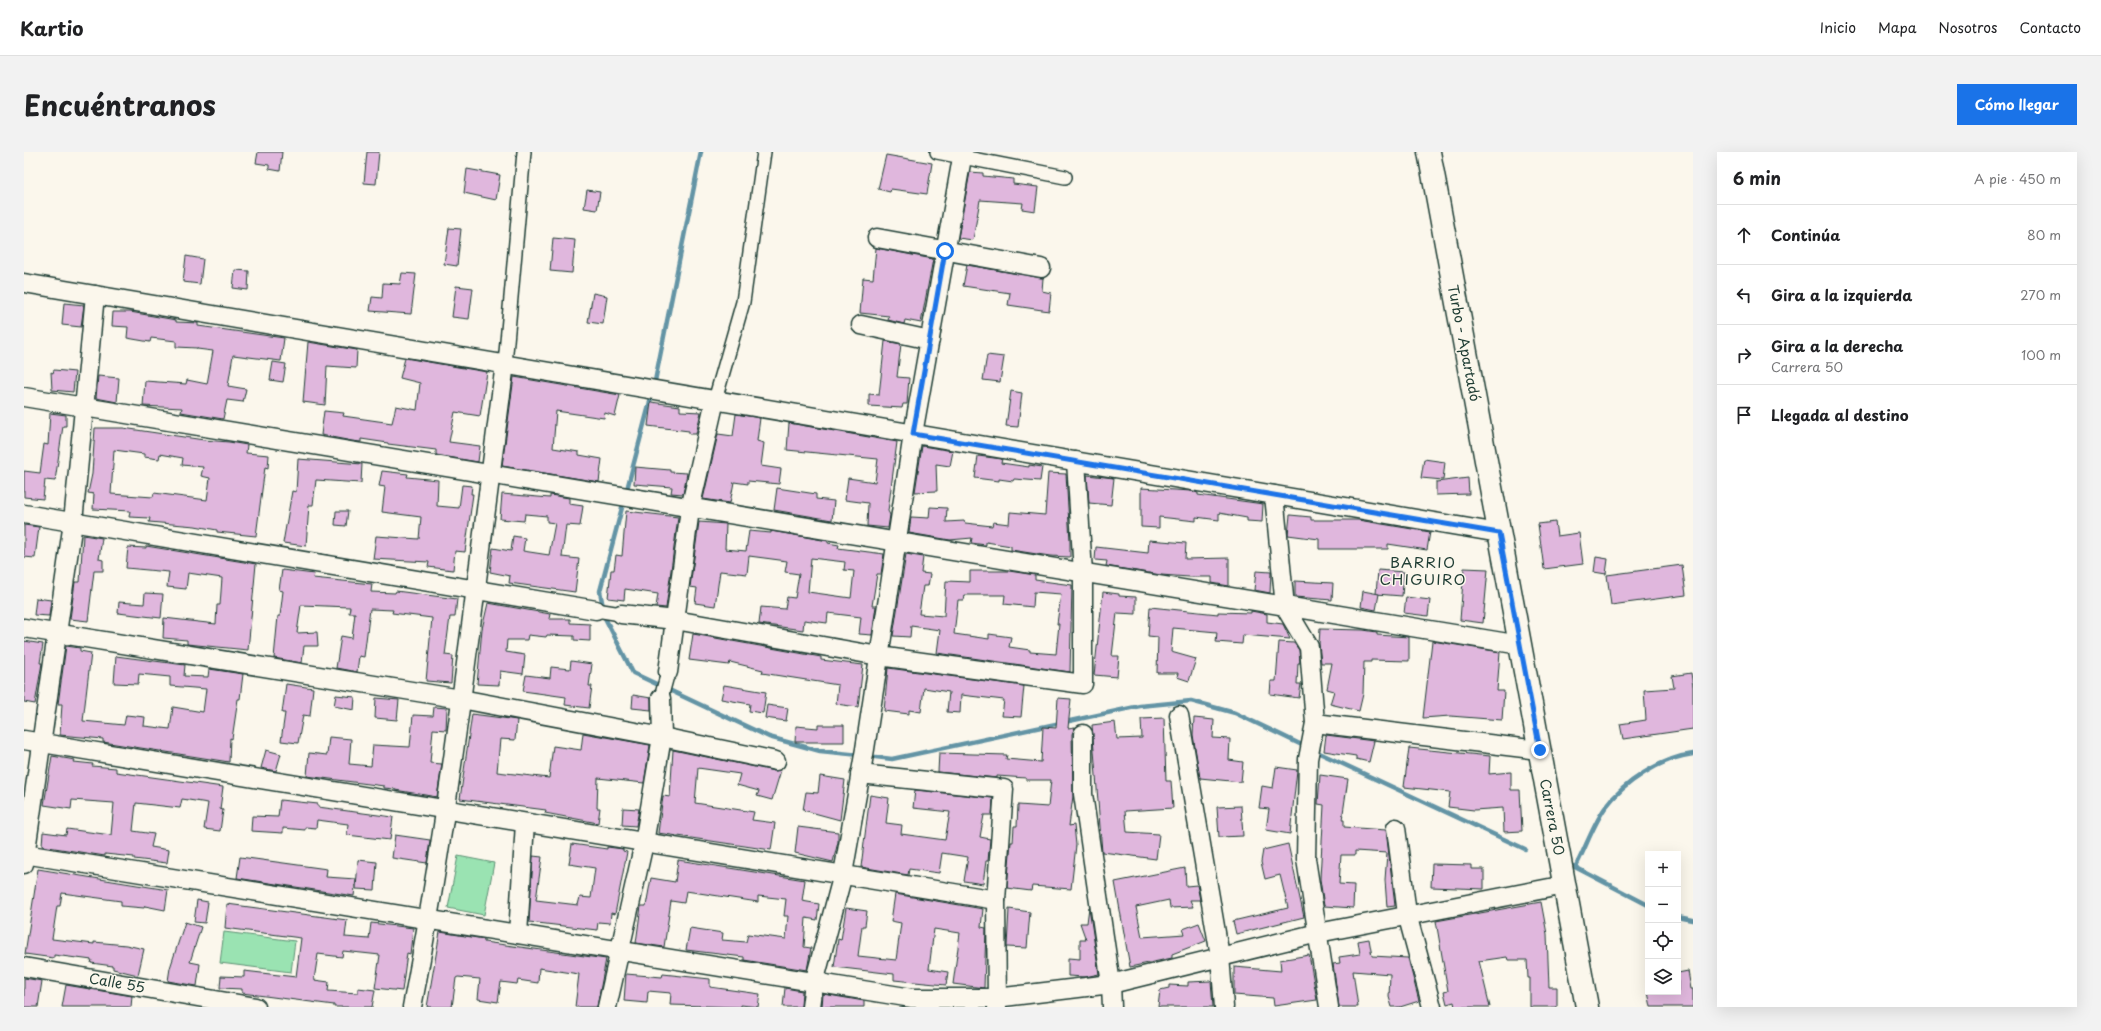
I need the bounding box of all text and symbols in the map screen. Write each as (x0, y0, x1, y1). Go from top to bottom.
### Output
text: Kartio (20, 14, 83, 42)
text: Inicio (1820, 17, 1856, 38)
text: Mapa (1878, 17, 1916, 38)
text: Nosotros (1938, 17, 1998, 38)
text: Contacto (2020, 17, 2081, 38)
text: Encuéntranos (24, 83, 216, 126)
button: Cómo llegar (1957, 84, 2077, 125)
text: 6 min (1733, 165, 1781, 191)
text: A pie · 450 m (1974, 169, 2061, 188)
text: Continúa (1771, 223, 1840, 246)
icon: ahead (1733, 224, 1755, 246)
text: 80 m (2027, 225, 2061, 244)
route start (936, 242, 954, 260)
street label: Turbo - Apartadó (1443, 283, 1486, 403)
text: Gira a la izquierda (1771, 283, 1912, 306)
icon: left (1733, 284, 1755, 306)
text: 270 m (2020, 285, 2061, 304)
text: Gira a la derecha (1771, 334, 1903, 357)
icon: right (1733, 344, 1755, 366)
text: 100 m (2021, 345, 2061, 364)
text: Carrera 50 (1771, 357, 1843, 376)
text: Llegada al destino (1771, 403, 1909, 426)
icon: arrive (1733, 404, 1755, 426)
district label: BARRIO CHIGUIRO (1379, 550, 1467, 590)
route end (1531, 741, 1549, 759)
street label: Carrera 50 (1535, 777, 1570, 857)
map controls (1645, 851, 1681, 995)
button: + (1645, 851, 1681, 887)
button: − (1645, 887, 1681, 923)
button: locate (1645, 923, 1681, 959)
button: layers (1645, 959, 1681, 995)
street label: Calle 55 (87, 967, 147, 998)

